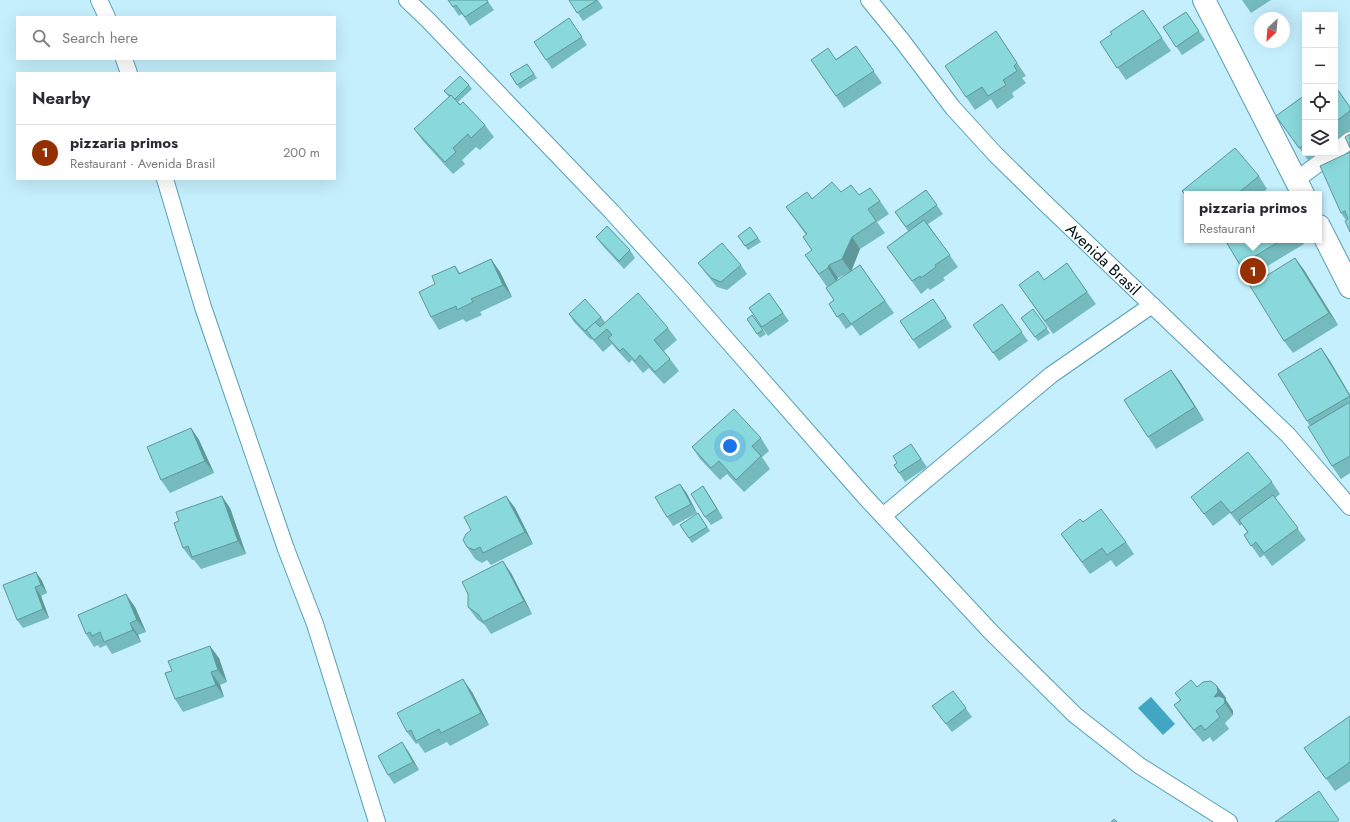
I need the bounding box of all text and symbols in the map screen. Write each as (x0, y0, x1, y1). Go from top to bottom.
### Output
north arrow (1254, 12, 1290, 48)
map controls (1302, 12, 1338, 156)
button: + (1302, 12, 1338, 48)
search box (16, 16, 336, 60)
icon: search (30, 27, 52, 49)
text: Search here (62, 27, 138, 49)
button: − (1302, 48, 1338, 84)
button: locate (1302, 84, 1338, 120)
text: Nearby (32, 86, 90, 110)
button: layers (1302, 120, 1338, 156)
text: pizzaria primos (70, 132, 178, 154)
text: 1 (42, 143, 48, 162)
text: 200 m (283, 143, 320, 162)
text: Restaurant · Avenida Brasil (70, 154, 215, 173)
popup (1184, 191, 1322, 243)
text: pizzaria primos (1199, 197, 1307, 219)
street label: Avenida Brasil (1061, 218, 1146, 301)
text: Restaurant (1199, 219, 1255, 238)
pin: 1 (1240, 256, 1266, 286)
your location (720, 436, 740, 456)

